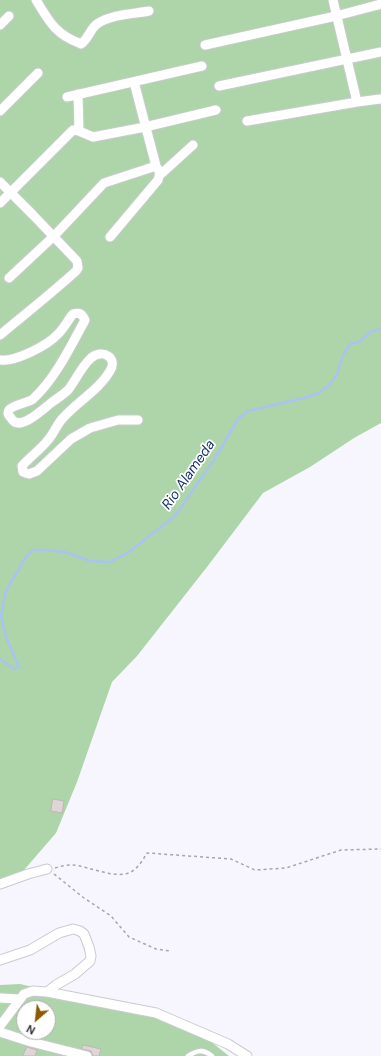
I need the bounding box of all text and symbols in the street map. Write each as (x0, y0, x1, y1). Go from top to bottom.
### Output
water label: Rio Alameda (159, 437, 219, 513)
north arrow (16, 1000, 56, 1040)
text: N (24, 1022, 38, 1038)

